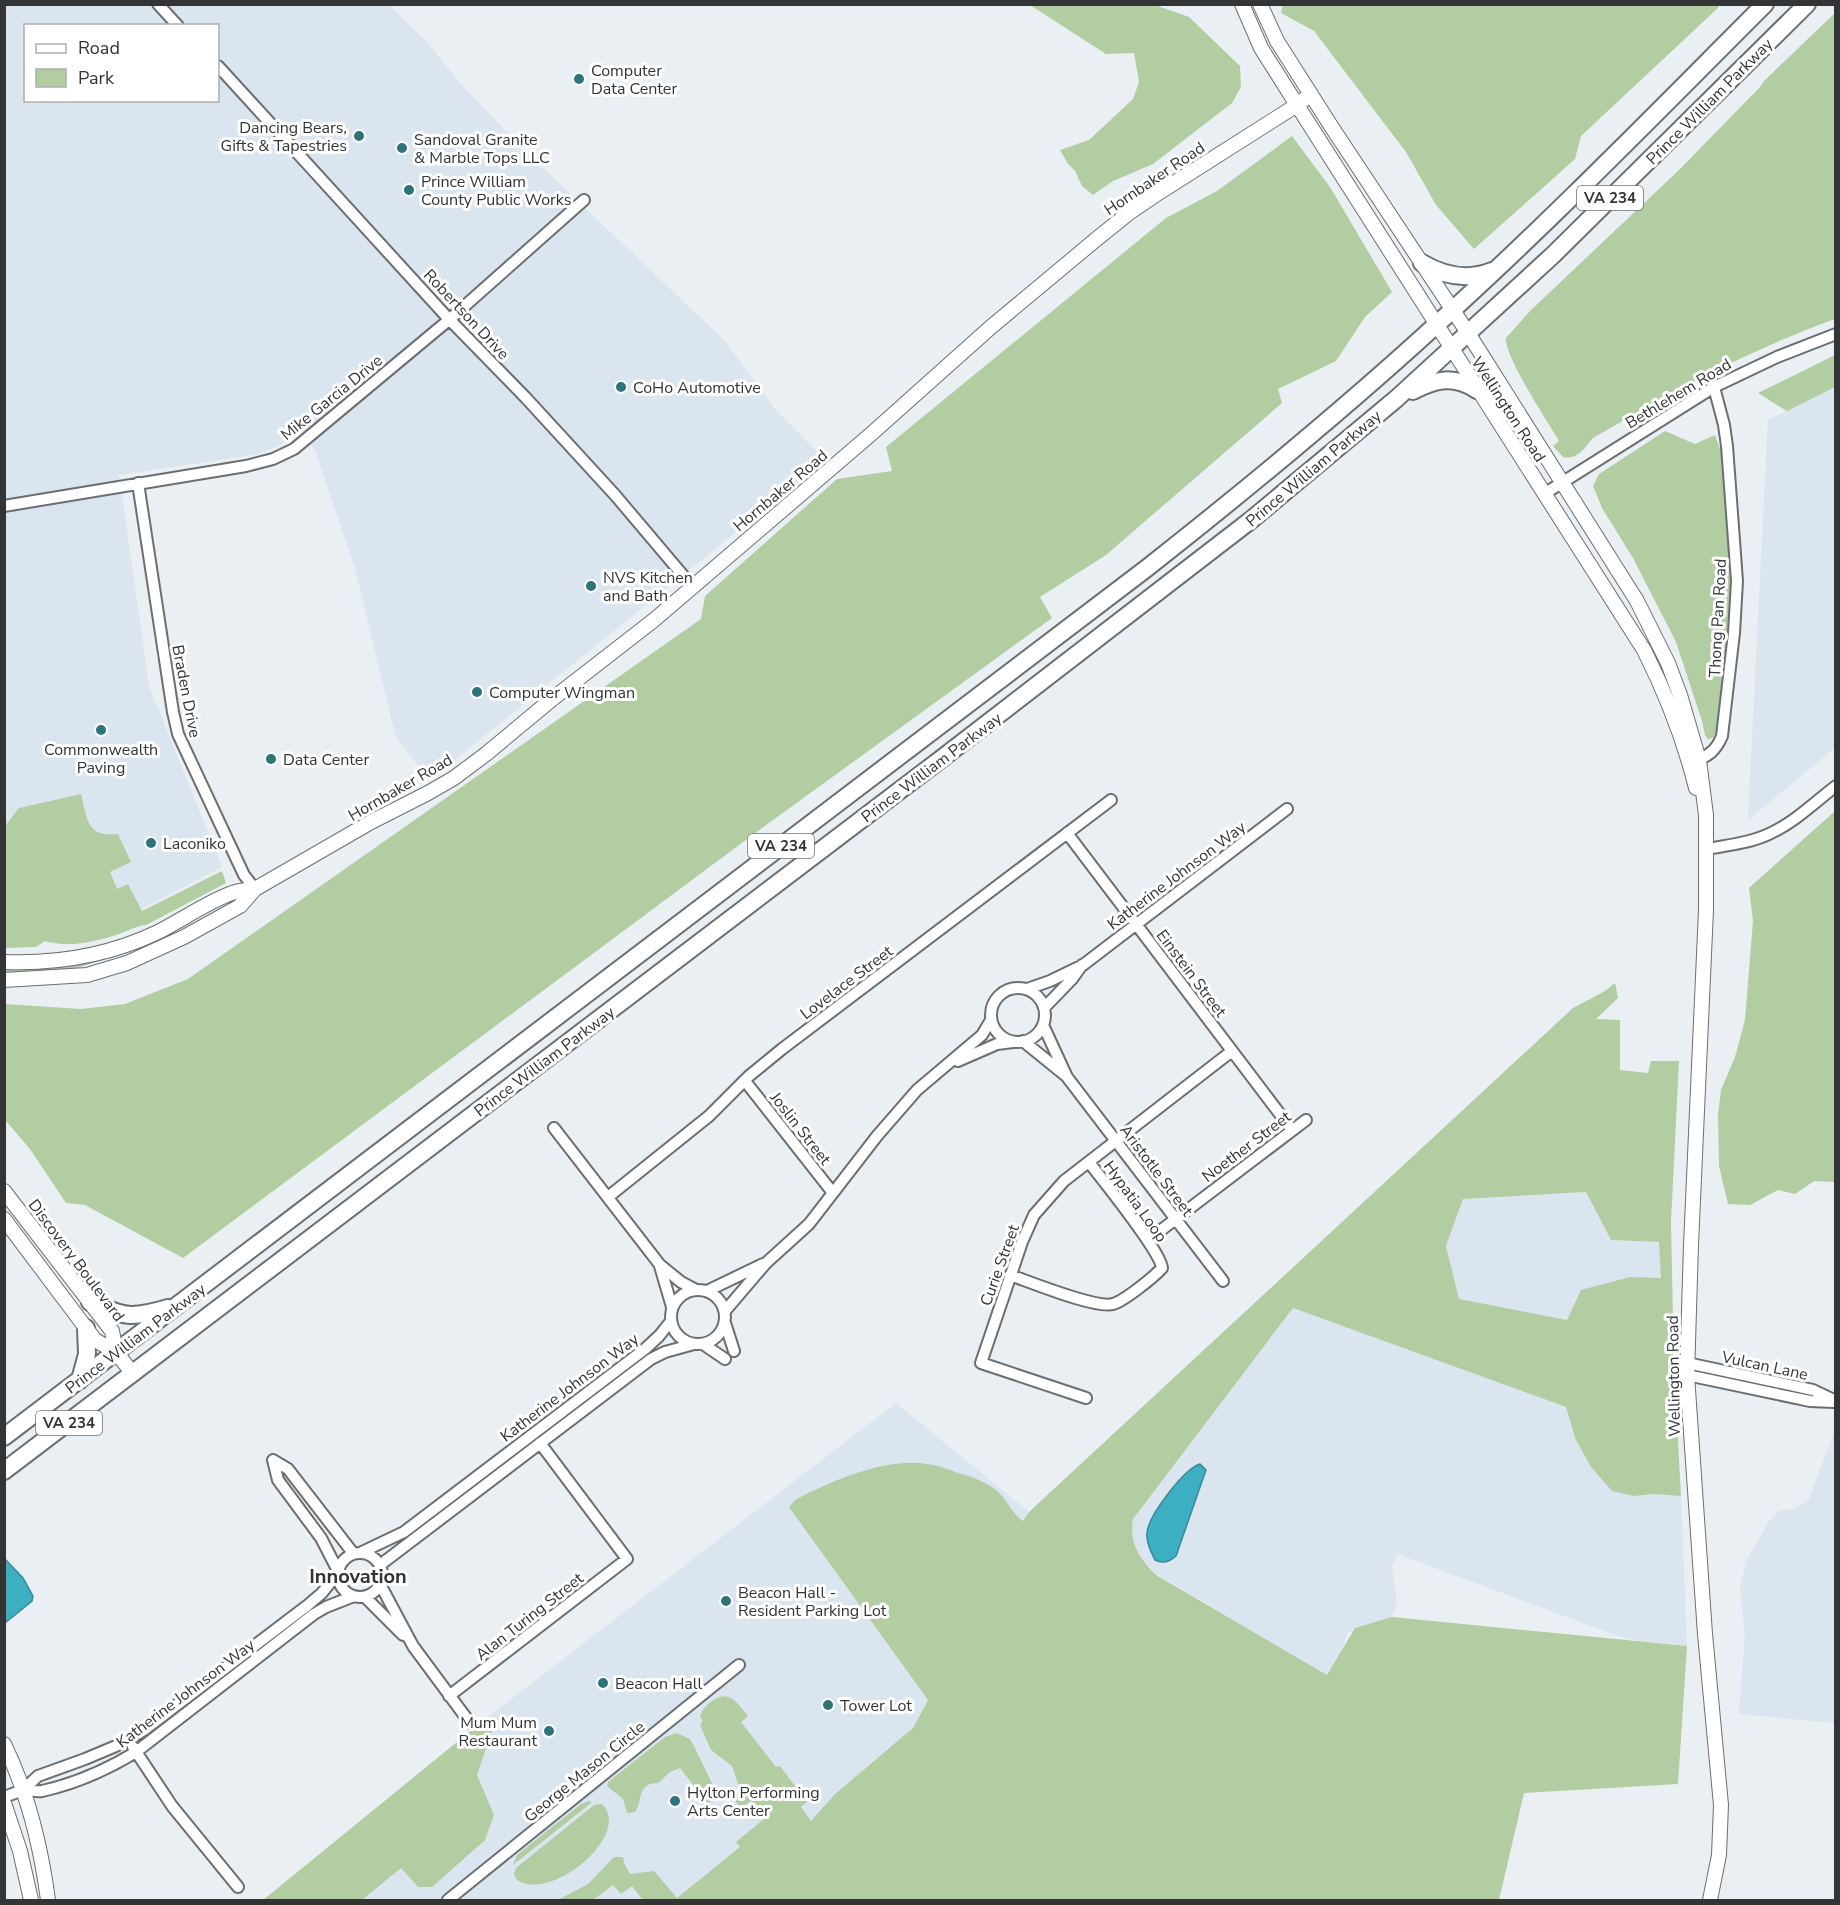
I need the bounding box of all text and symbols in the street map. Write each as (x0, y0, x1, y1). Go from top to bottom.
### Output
legend (24, 24, 219, 102)
street label: Prince William Parkway (1642, 33, 1778, 170)
text: Road (78, 36, 120, 60)
place label: Computer Data Center (591, 60, 677, 100)
text: Park (78, 66, 115, 90)
marker: Computer Data Center (572, 72, 586, 86)
place label: Dancing Bears, Gifts & Tapestries (221, 117, 347, 157)
marker: Dancing Bears, Gifts & Tapestries (352, 129, 366, 143)
place label: Sandoval Granite & Marble Tops LLC (414, 129, 550, 169)
street label: Hornbaker Road (1100, 137, 1209, 221)
marker: Sandoval Granite & Marble Tops LLC (395, 141, 409, 155)
place label: Prince William County Public Works (421, 171, 571, 211)
marker: Prince William County Public Works (402, 183, 416, 197)
road number: VA 234 (1577, 186, 1643, 210)
street label: Robertson Drive (418, 264, 514, 365)
street label: Mike Garcia Drive (276, 350, 387, 446)
street label: Wellington Road (1466, 353, 1551, 467)
street label: Bethlehem Road (1621, 354, 1736, 434)
place label: CoHo Automotive (633, 377, 761, 399)
marker: CoHo Automotive (614, 380, 628, 394)
street label: Prince William Parkway (1241, 405, 1387, 532)
street label: Hornbaker Road (729, 445, 833, 537)
street label: Thong Pan Road (1704, 558, 1732, 678)
place label: NVS Kitchen and Bath (603, 567, 693, 607)
marker: NVS Kitchen and Bath (584, 579, 598, 593)
street label: Braden Drive (166, 643, 206, 739)
place label: Computer Wingman (489, 682, 635, 704)
marker: Computer Wingman (470, 685, 484, 699)
street label: Prince William Parkway (857, 707, 1007, 828)
marker: Commonwealth Paving (94, 723, 108, 737)
place label: Commonwealth Paving (44, 739, 158, 779)
place label: Data Center (283, 749, 369, 771)
street label: Hornbaker Road (344, 749, 457, 827)
marker: Data Center (264, 752, 278, 766)
street label: Katherine Johnson Way (1103, 816, 1251, 935)
place label: Laconiko (163, 833, 226, 855)
road number: VA 234 (748, 834, 814, 858)
marker: Laconiko (144, 836, 158, 850)
street label: Einstein Street (1151, 925, 1232, 1022)
street label: Lovelace Street (796, 940, 898, 1025)
street label: Prince William Parkway (470, 1001, 620, 1122)
street label: Joslin Street (764, 1087, 836, 1170)
street label: Noether Street (1198, 1106, 1296, 1187)
street label: Aristotle Street (1114, 1120, 1198, 1221)
street label: Hypatia Loop (1098, 1156, 1172, 1247)
street label: Discovery Boulevard (23, 1195, 129, 1326)
street label: Curie Street (975, 1221, 1025, 1309)
street label: Prince William Parkway (61, 1278, 211, 1399)
street label: Wellington Road (1662, 1315, 1686, 1437)
street label: Katherine Johnson Way (496, 1328, 644, 1447)
street label: Vulcan Lane (1719, 1346, 1810, 1386)
road number: VA 234 (36, 1411, 102, 1435)
district label: Innovation (309, 1563, 407, 1590)
street label: Alan Turing Street (471, 1567, 588, 1666)
place label: Beacon Hall - Resident Parking Lot (738, 1582, 887, 1622)
marker: Beacon Hall - Resident Parking Lot (719, 1594, 733, 1608)
street label: Katherine Johnson Way (112, 1634, 260, 1753)
place label: Beacon Hall (615, 1673, 703, 1695)
marker: Beacon Hall (596, 1676, 610, 1690)
place label: Tower Lot (840, 1695, 912, 1717)
marker: Tower Lot (821, 1698, 835, 1712)
place label: Mum Mum Restaurant (458, 1712, 537, 1752)
street label: George Mason Circle (520, 1716, 650, 1827)
marker: Mum Mum Restaurant (542, 1724, 556, 1738)
place label: Hylton Performing Arts Center (687, 1782, 820, 1822)
marker: Hylton Performing Arts Center (668, 1794, 682, 1808)

